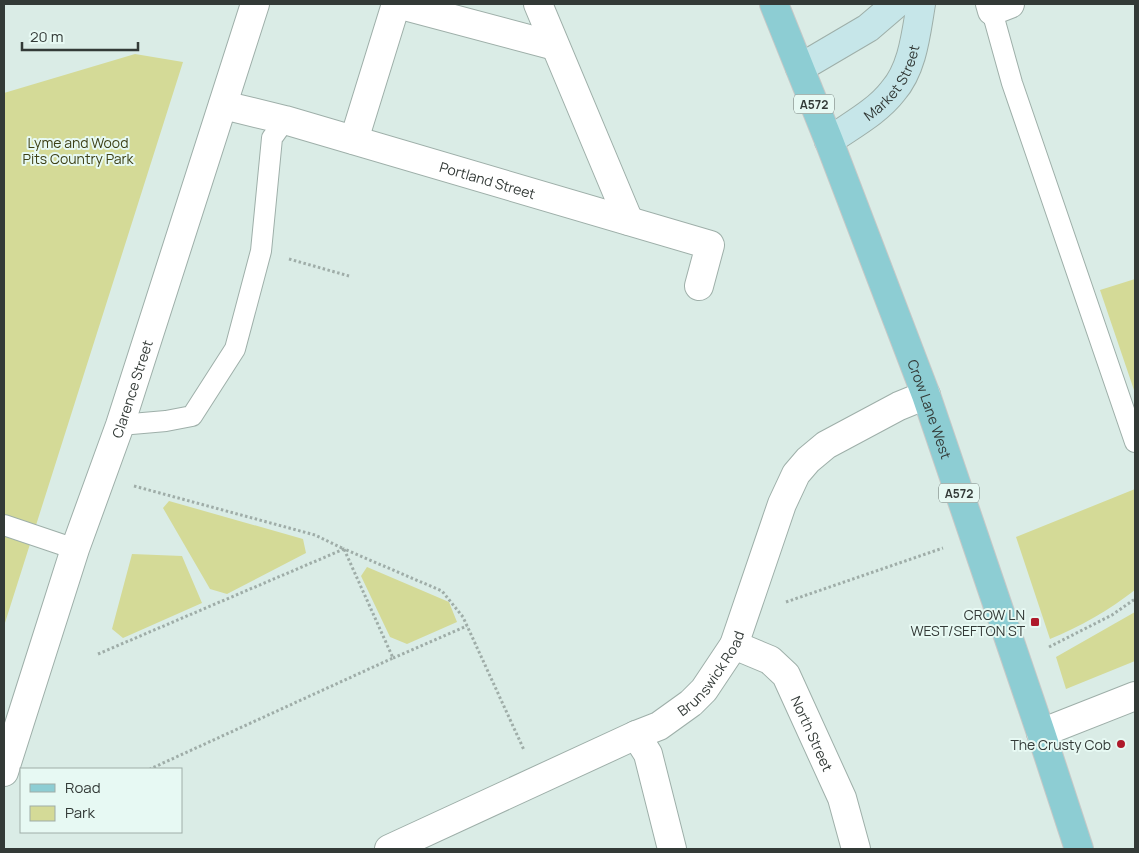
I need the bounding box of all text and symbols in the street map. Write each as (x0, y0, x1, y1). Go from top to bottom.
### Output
scale bar (22, 20, 139, 52)
text: 20 m (30, 26, 63, 47)
street label: Market Street (859, 42, 923, 124)
road number: A572 (794, 95, 834, 114)
park label: Lyme and Wood Pits Country Park (22, 133, 135, 168)
street label: Portland Street (437, 157, 538, 203)
street label: Clarence Street (107, 337, 156, 440)
street label: Crow Lane West (904, 356, 957, 461)
road number: A572 (939, 483, 979, 502)
place label: CROW LN WEST/SEFTON ST (910, 605, 1026, 640)
marker: CROW LN WEST/SEFTON ST (1029, 616, 1041, 628)
street label: Brunswick Road (673, 628, 748, 720)
street label: North Street (787, 693, 838, 774)
place label: The Crusty Cob (1010, 735, 1111, 754)
marker: The Crusty Cob (1115, 738, 1127, 750)
legend (20, 768, 182, 833)
text: Road (65, 777, 101, 798)
text: Park (65, 802, 95, 823)

